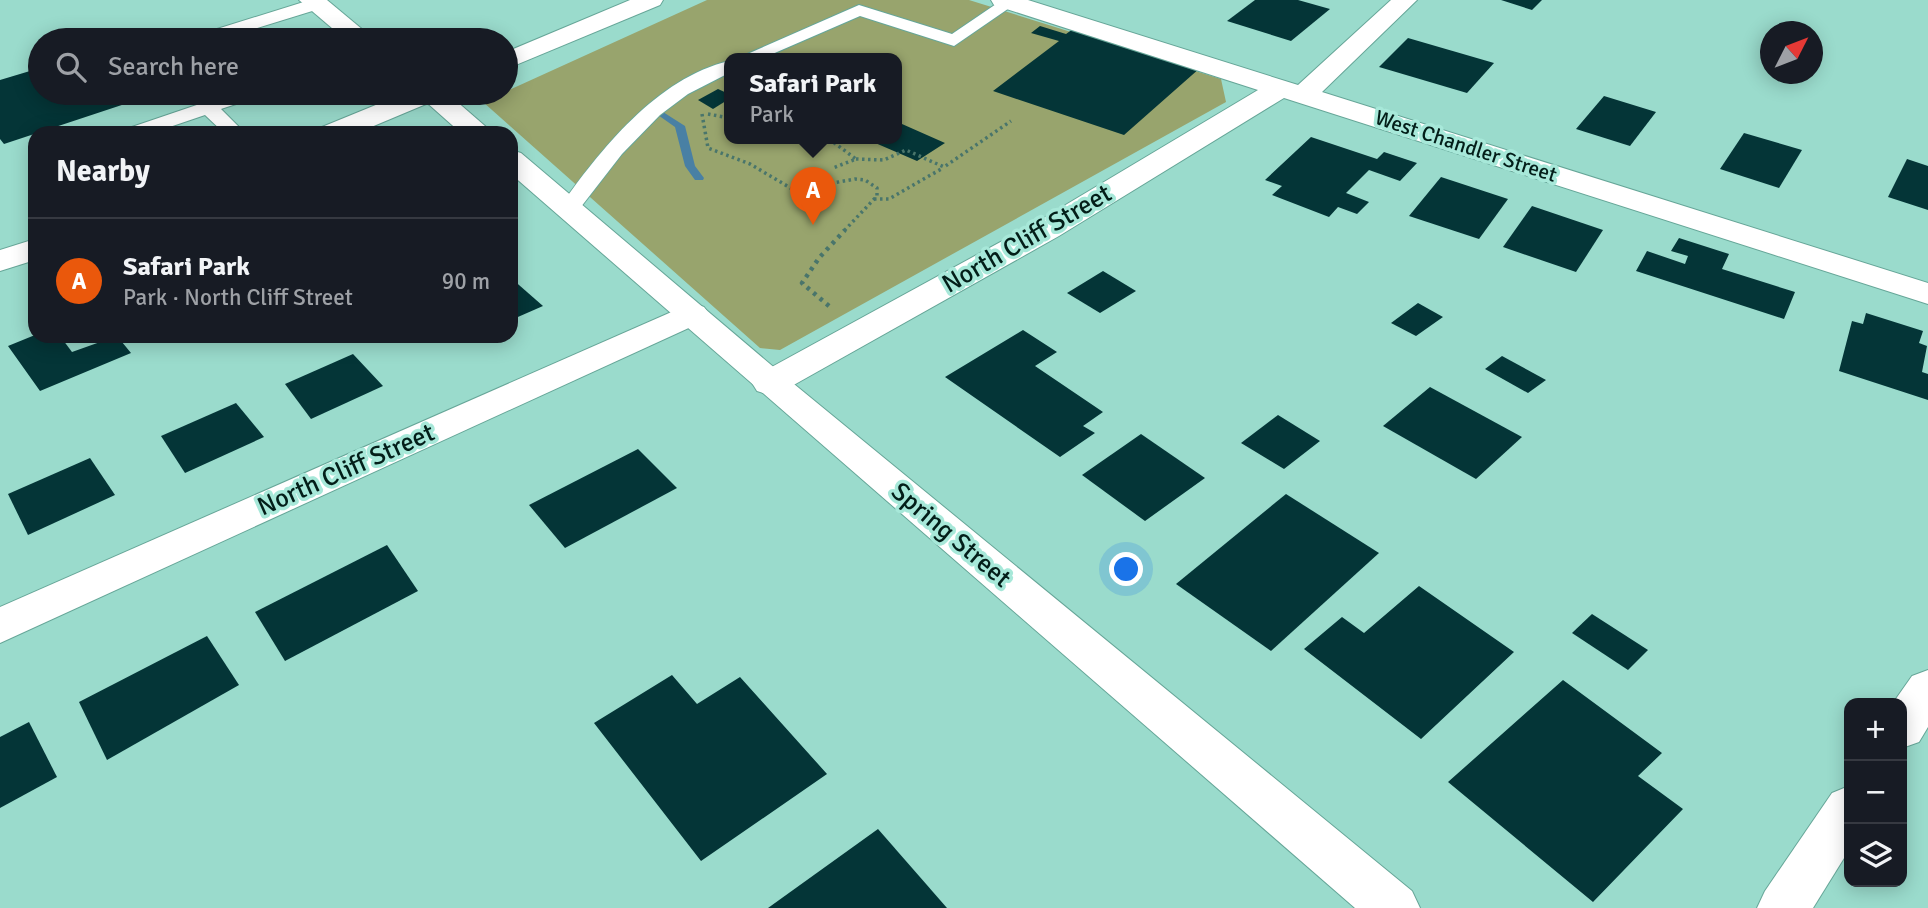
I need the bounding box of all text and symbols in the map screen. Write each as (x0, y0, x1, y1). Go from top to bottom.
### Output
north arrow (1760, 21, 1823, 84)
search box (28, 28, 518, 105)
icon: search (52, 48, 90, 86)
text: Search here (108, 51, 239, 83)
popup (724, 53, 902, 144)
text: Safari Park (750, 68, 876, 100)
text: Park (750, 100, 794, 129)
street label: West Chandler Street (1372, 104, 1560, 188)
text: Nearby (56, 153, 150, 190)
pin: A (790, 167, 836, 225)
street label: North Cliff Street (937, 178, 1117, 300)
text: Safari Park (123, 251, 250, 283)
text: A (72, 267, 86, 296)
text: 90 m (442, 267, 490, 296)
text: Park · North Cliff Street (123, 283, 353, 312)
street label: North Cliff Street (252, 417, 440, 523)
street label: Spring Street (885, 476, 1017, 594)
your location (1109, 552, 1143, 586)
map controls (1844, 698, 1907, 887)
button: + (1844, 698, 1907, 761)
button: − (1844, 761, 1907, 824)
button: layers (1844, 824, 1907, 887)

